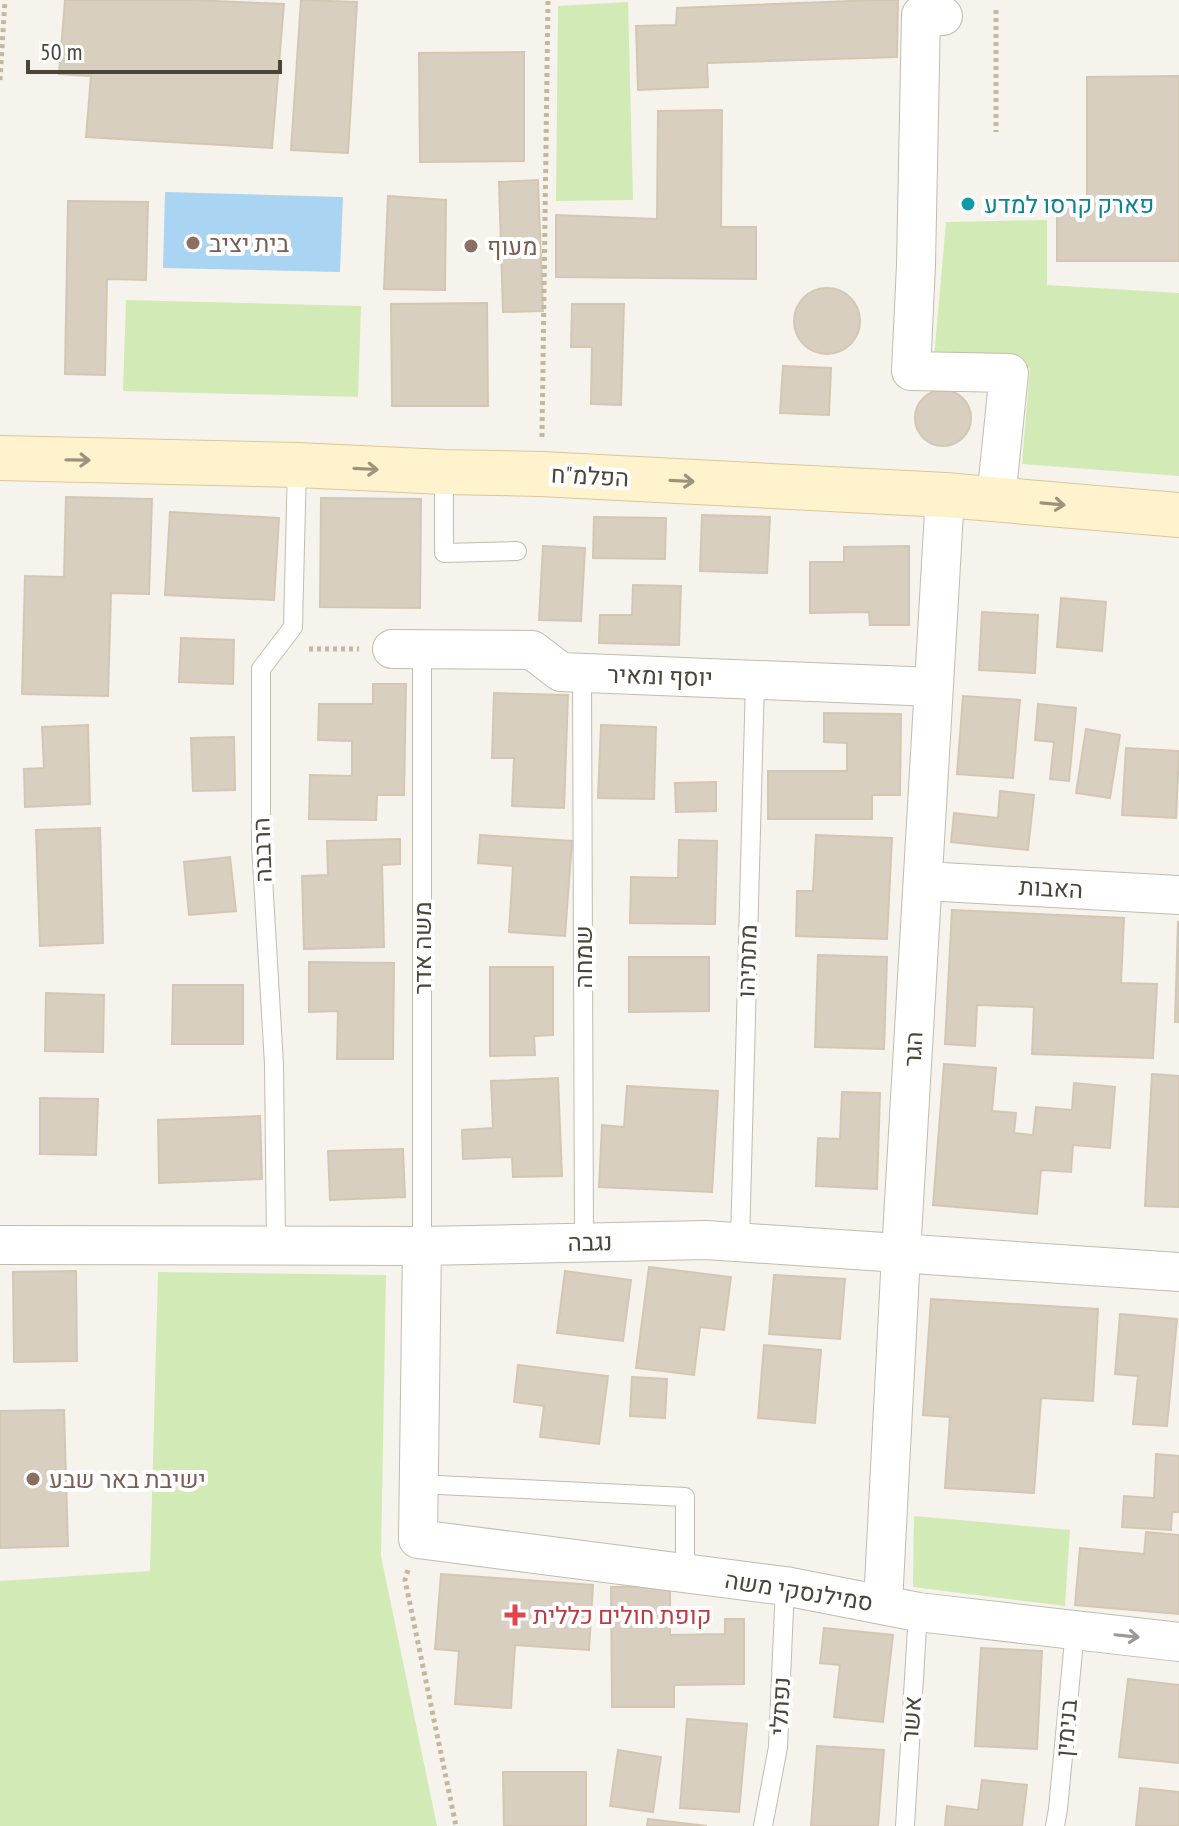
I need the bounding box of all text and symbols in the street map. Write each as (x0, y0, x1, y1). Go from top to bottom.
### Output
scale bar (28, 24, 280, 74)
text: 50 m (40, 36, 82, 67)
place label: פארק קרסו למדע (984, 189, 1154, 220)
marker: פארק קרסו למדע (959, 195, 977, 213)
place label: בית יציב (209, 228, 290, 259)
place label: מעוף (487, 231, 537, 262)
marker: בית יציב (184, 234, 202, 252)
marker: מעוף (462, 237, 480, 255)
one-way arrow (64, 452, 91, 468)
street label: הפלמ"ח (550, 458, 630, 494)
one-way arrow (352, 461, 379, 476)
one-way arrow (668, 474, 695, 489)
one-way arrow (1039, 497, 1066, 512)
street label: יוסף ומאיר (607, 659, 713, 693)
street label: הרבבה (245, 817, 279, 883)
street label: האבות (1018, 871, 1084, 905)
street label: משה אדר (407, 901, 438, 995)
street label: מתתיהו (730, 924, 764, 998)
street label: שמחה (568, 926, 599, 988)
street label: הגר (897, 1031, 929, 1067)
street label: נגבה (567, 1226, 613, 1258)
place label: ישיבת באר שבע (49, 1464, 206, 1495)
marker: ישיבת באר שבע (24, 1470, 42, 1488)
street label: סמילנסקי משה (723, 1564, 875, 1618)
place label: קופת חולים כללית (533, 1600, 711, 1631)
marker: קופת חולים כללית (504, 1604, 526, 1626)
one-way arrow (1113, 1628, 1140, 1643)
street label: נפתלי (763, 1676, 797, 1736)
street label: אשר (894, 1695, 928, 1743)
street label: בנימין (1048, 1697, 1084, 1758)

